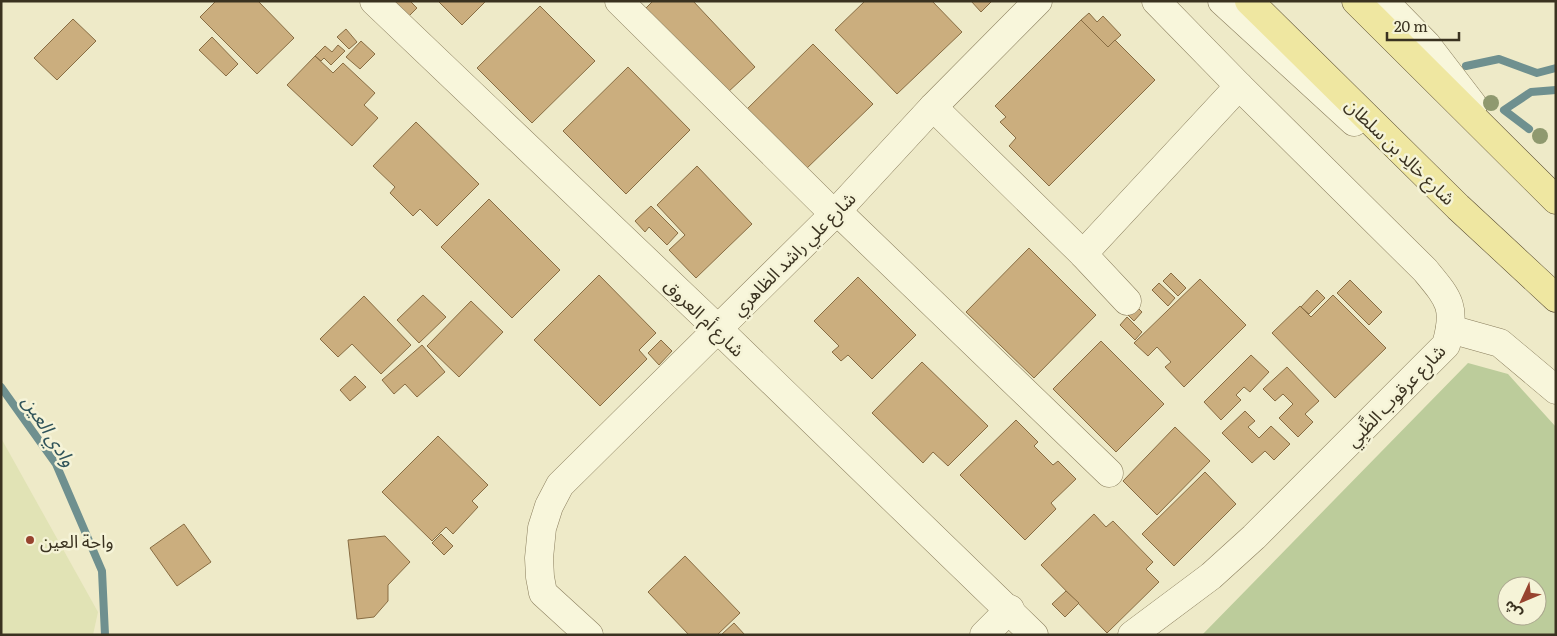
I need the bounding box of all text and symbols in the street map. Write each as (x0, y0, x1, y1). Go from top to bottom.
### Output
scale bar (1387, 10, 1460, 42)
text: 20 m (1394, 14, 1428, 37)
street label: شارع خالِد بن سلطان (1339, 91, 1462, 212)
street label: شارع علي راشد الظاهري (725, 185, 863, 323)
street label: شارع أم العروق (657, 272, 751, 364)
street label: شارع عرقوب الظَّبِي (1339, 338, 1453, 454)
water label: وادي العين (14, 389, 84, 473)
place label: واحة العين (40, 527, 113, 554)
marker: واحة العين (24, 534, 36, 546)
north arrow (1497, 576, 1547, 626)
text: ش (1498, 597, 1526, 625)

